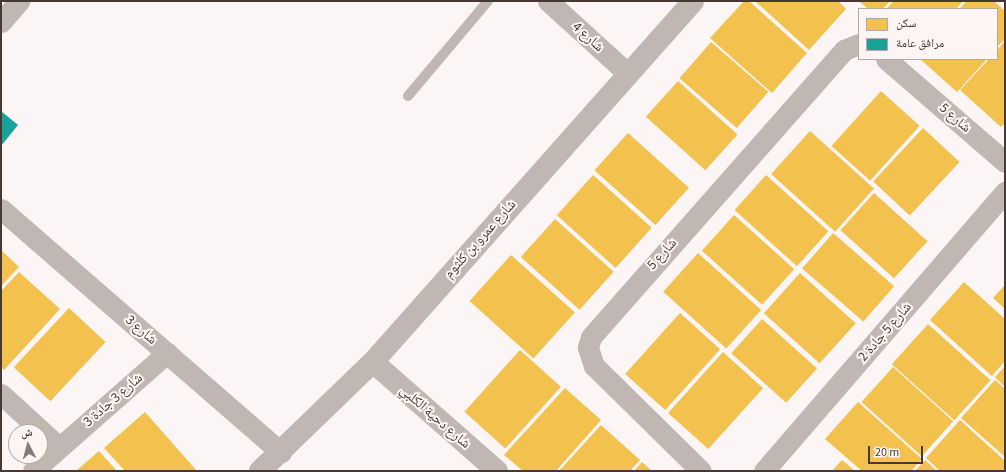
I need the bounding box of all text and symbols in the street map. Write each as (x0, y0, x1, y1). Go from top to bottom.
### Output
legend (858, 8, 998, 60)
text: سكن (896, 15, 916, 32)
street label: شارع 4 (569, 19, 607, 55)
text: مرافق عامة (896, 35, 944, 52)
street label: شارع 5 (936, 100, 974, 136)
street label: شارع عمرو بن كلثوم (440, 196, 520, 282)
street label: شارع 5 (644, 235, 680, 273)
street label: شارع 5 جادة 2 (855, 299, 915, 365)
street label: شارع 3 (122, 312, 160, 348)
street label: شارع 3 جادة 3 (80, 370, 146, 430)
street label: شارع دحية الكلبي (396, 382, 474, 452)
north arrow (8, 424, 48, 464)
text: ش (20, 424, 33, 441)
scale bar (870, 438, 925, 464)
text: 20 m (875, 444, 899, 461)

